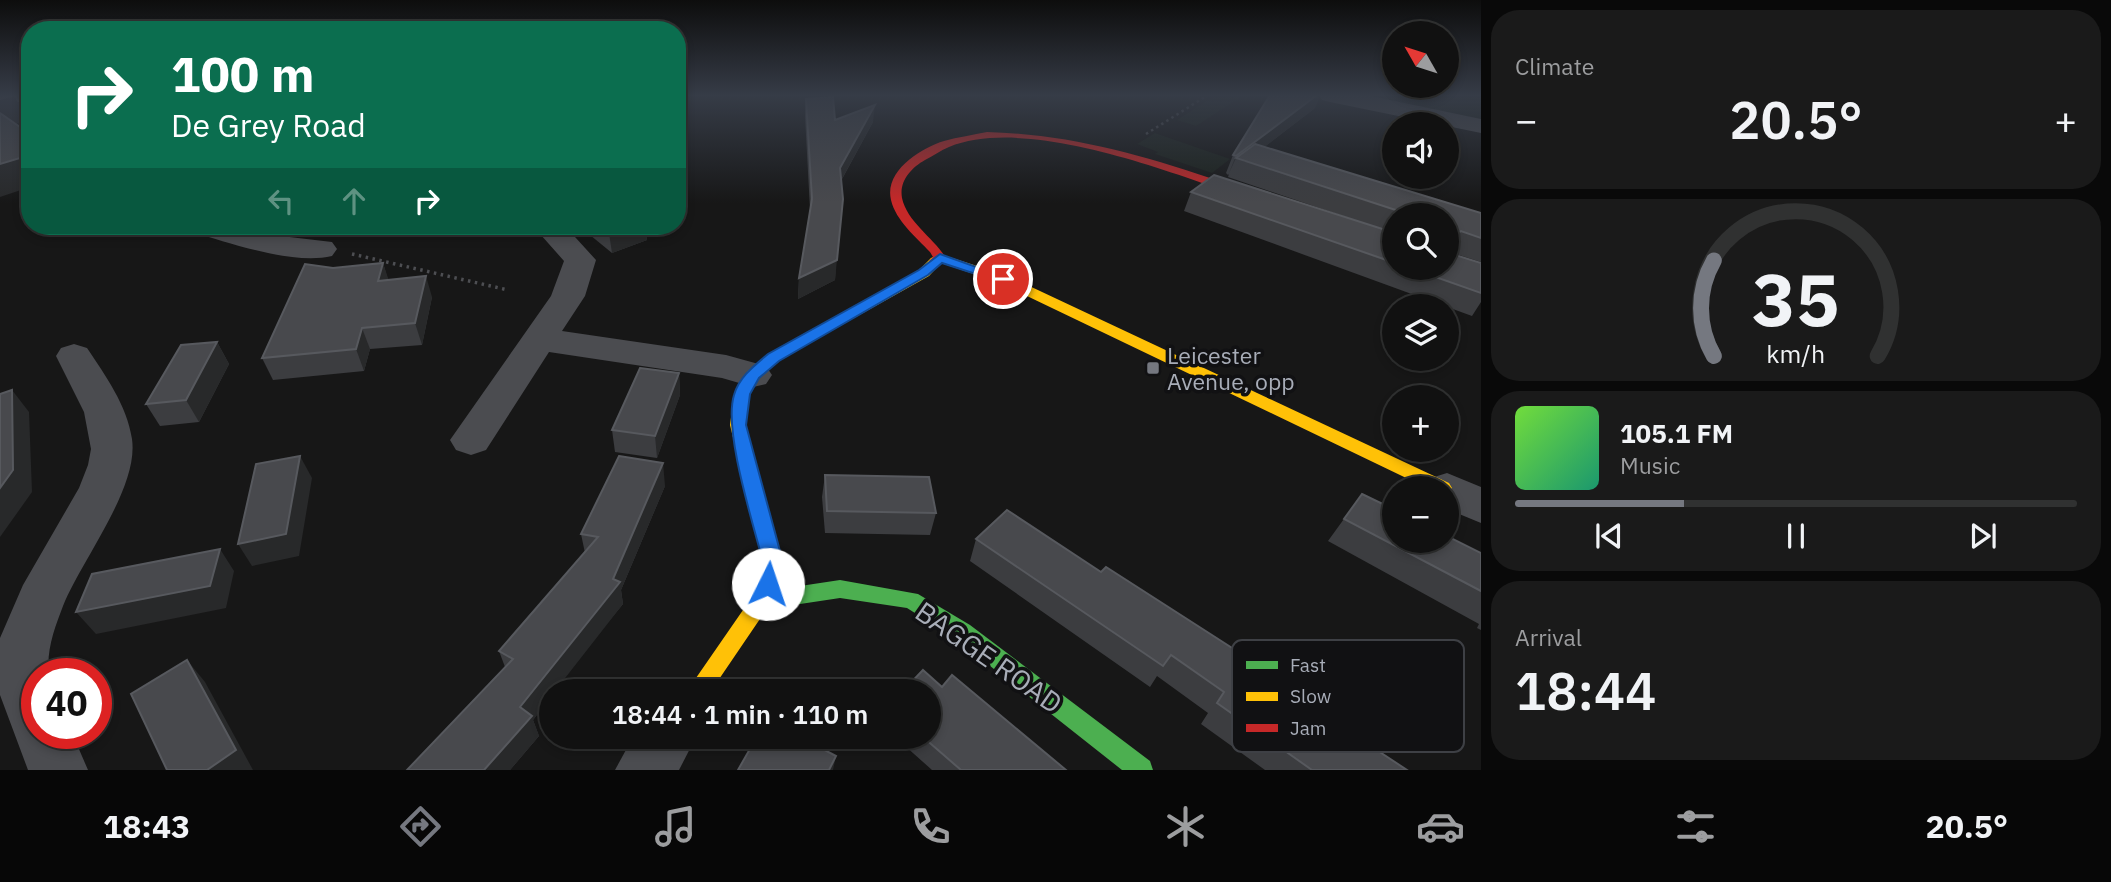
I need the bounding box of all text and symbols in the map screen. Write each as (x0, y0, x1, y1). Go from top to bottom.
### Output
north arrow (1382, 21, 1460, 98)
map controls (1382, 21, 1459, 553)
text: 100 m (171, 42, 315, 105)
icon: right (56, 49, 147, 140)
text: Climate (1515, 51, 1594, 81)
text: 20.5° (1729, 86, 1863, 153)
text: − (1515, 95, 1538, 144)
text: + (2054, 95, 2077, 144)
text: De Grey Road (171, 104, 366, 146)
button: sound (1382, 112, 1459, 189)
icon: left (262, 182, 300, 220)
icon: ahead (335, 182, 373, 220)
icon: right (408, 182, 446, 220)
button: search (1382, 203, 1459, 280)
pin (973, 249, 1033, 309)
text: 35 (1752, 252, 1840, 347)
icon: arrive (984, 260, 1022, 298)
button: layers (1382, 294, 1459, 371)
text: km/h (1767, 337, 1825, 370)
place label: Leicester Avenue, opp (1167, 340, 1295, 396)
marker: Leicester Avenue, opp (1145, 360, 1161, 376)
button: + (1382, 385, 1459, 462)
text: 105.1 FM (1620, 416, 1733, 450)
text: Music (1620, 450, 1680, 480)
button: − (1382, 476, 1459, 553)
icon: previous (1590, 517, 1628, 555)
icon: pause (1777, 517, 1815, 555)
icon: next (1964, 517, 2002, 555)
position arrow (731, 547, 805, 621)
street label: BAGGE ROAD (908, 593, 1070, 721)
text: Arrival (1515, 622, 1582, 652)
legend (1232, 640, 1464, 752)
text: Fast (1290, 653, 1326, 677)
text: 18:44 (1515, 657, 1656, 724)
speed limit sign: 40 (21, 658, 112, 749)
text: Slow (1290, 684, 1331, 708)
text: 18:44 · 1 min · 110 m (612, 697, 868, 731)
text: Jam (1290, 716, 1326, 740)
icon: directions (396, 802, 445, 851)
icon: music (651, 802, 700, 851)
icon: phone (906, 802, 955, 851)
icon: climate (1161, 802, 1210, 851)
icon: car (1416, 802, 1465, 851)
icon: filters (1671, 802, 1720, 851)
text: 18:43 (103, 805, 190, 847)
text: 20.5° (1925, 805, 2008, 847)

